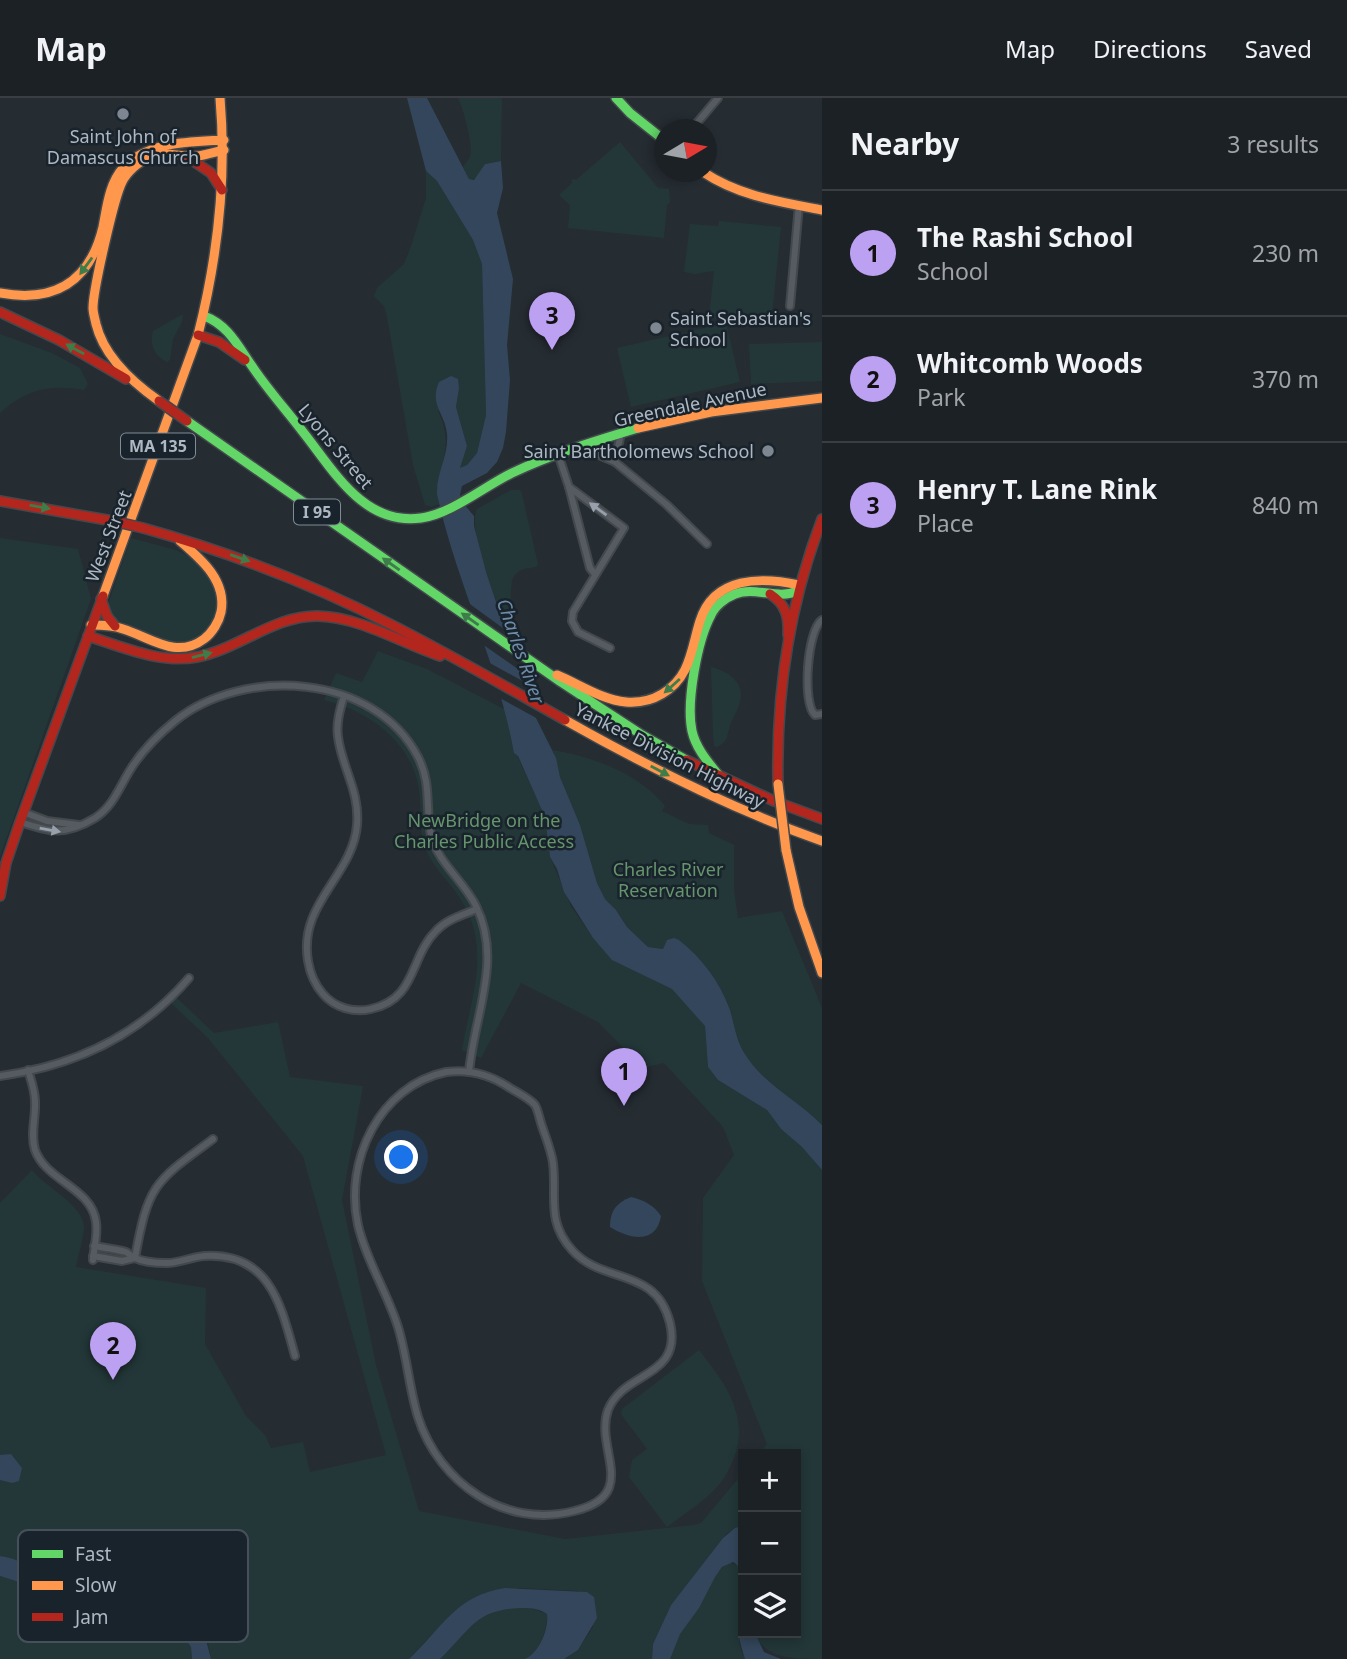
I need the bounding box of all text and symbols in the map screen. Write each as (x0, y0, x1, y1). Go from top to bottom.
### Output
text: Map (35, 26, 107, 71)
text: Map (1005, 32, 1055, 65)
text: Directions (1093, 32, 1207, 65)
text: Saved (1245, 32, 1312, 65)
marker: Saint John of Damascus Church (115, 106, 131, 122)
north arrow (654, 119, 717, 182)
text: Nearby (850, 123, 959, 164)
place label: Saint John of Damascus Church (47, 124, 199, 169)
text: 3 results (1227, 128, 1319, 160)
text: The Rashi School (917, 219, 1133, 255)
text: 1 (866, 237, 880, 269)
text: 230 m (1252, 237, 1319, 269)
text: School (917, 255, 989, 287)
one-way arrow (78, 257, 93, 275)
pin: 3 (529, 292, 575, 350)
place label: Saint Sebastian's School (670, 306, 811, 351)
marker: Saint Sebastian's School (648, 320, 664, 336)
one-way arrow (66, 343, 85, 355)
text: Whitcomb Woods (917, 345, 1143, 381)
text: 2 (866, 363, 880, 395)
text: 370 m (1252, 363, 1319, 395)
street label: Greendale Avenue (611, 376, 769, 432)
text: Park (917, 381, 966, 413)
street label: Lyons Street (293, 398, 379, 494)
road number: MA 135 (121, 434, 195, 458)
place label: Saint Bartholomews School (524, 439, 754, 463)
marker: Saint Bartholomews School (760, 443, 776, 459)
text: Henry T. Lane Rink (917, 471, 1157, 507)
street label: West Street (79, 486, 137, 585)
text: 3 (866, 489, 880, 521)
text: 840 m (1252, 489, 1319, 521)
road number: I 95 (294, 500, 340, 524)
one-way arrow (29, 501, 51, 512)
one-way arrow (589, 503, 607, 517)
text: Place (917, 507, 974, 539)
one-way arrow (229, 553, 250, 564)
one-way arrow (382, 557, 400, 571)
water label: Charles River (491, 595, 552, 708)
one-way arrow (461, 612, 479, 626)
one-way arrow (191, 649, 213, 660)
one-way arrow (663, 678, 681, 694)
street label: Yankee Division Highway (571, 697, 770, 814)
one-way arrow (650, 764, 670, 776)
park label: NewBridge on the Charles Public Access (394, 808, 574, 853)
one-way arrow (39, 825, 61, 836)
park label: Charles River Reservation (613, 857, 724, 902)
pin: 1 (601, 1048, 647, 1106)
your location (384, 1140, 418, 1174)
pin: 2 (90, 1322, 136, 1380)
map controls (738, 1449, 801, 1638)
button: + (738, 1449, 801, 1512)
button: − (738, 1512, 801, 1575)
legend (18, 1530, 248, 1642)
text: Fast (75, 1541, 112, 1567)
text: Slow (75, 1572, 116, 1598)
button: layers (738, 1575, 801, 1638)
text: Jam (73, 1604, 109, 1630)

